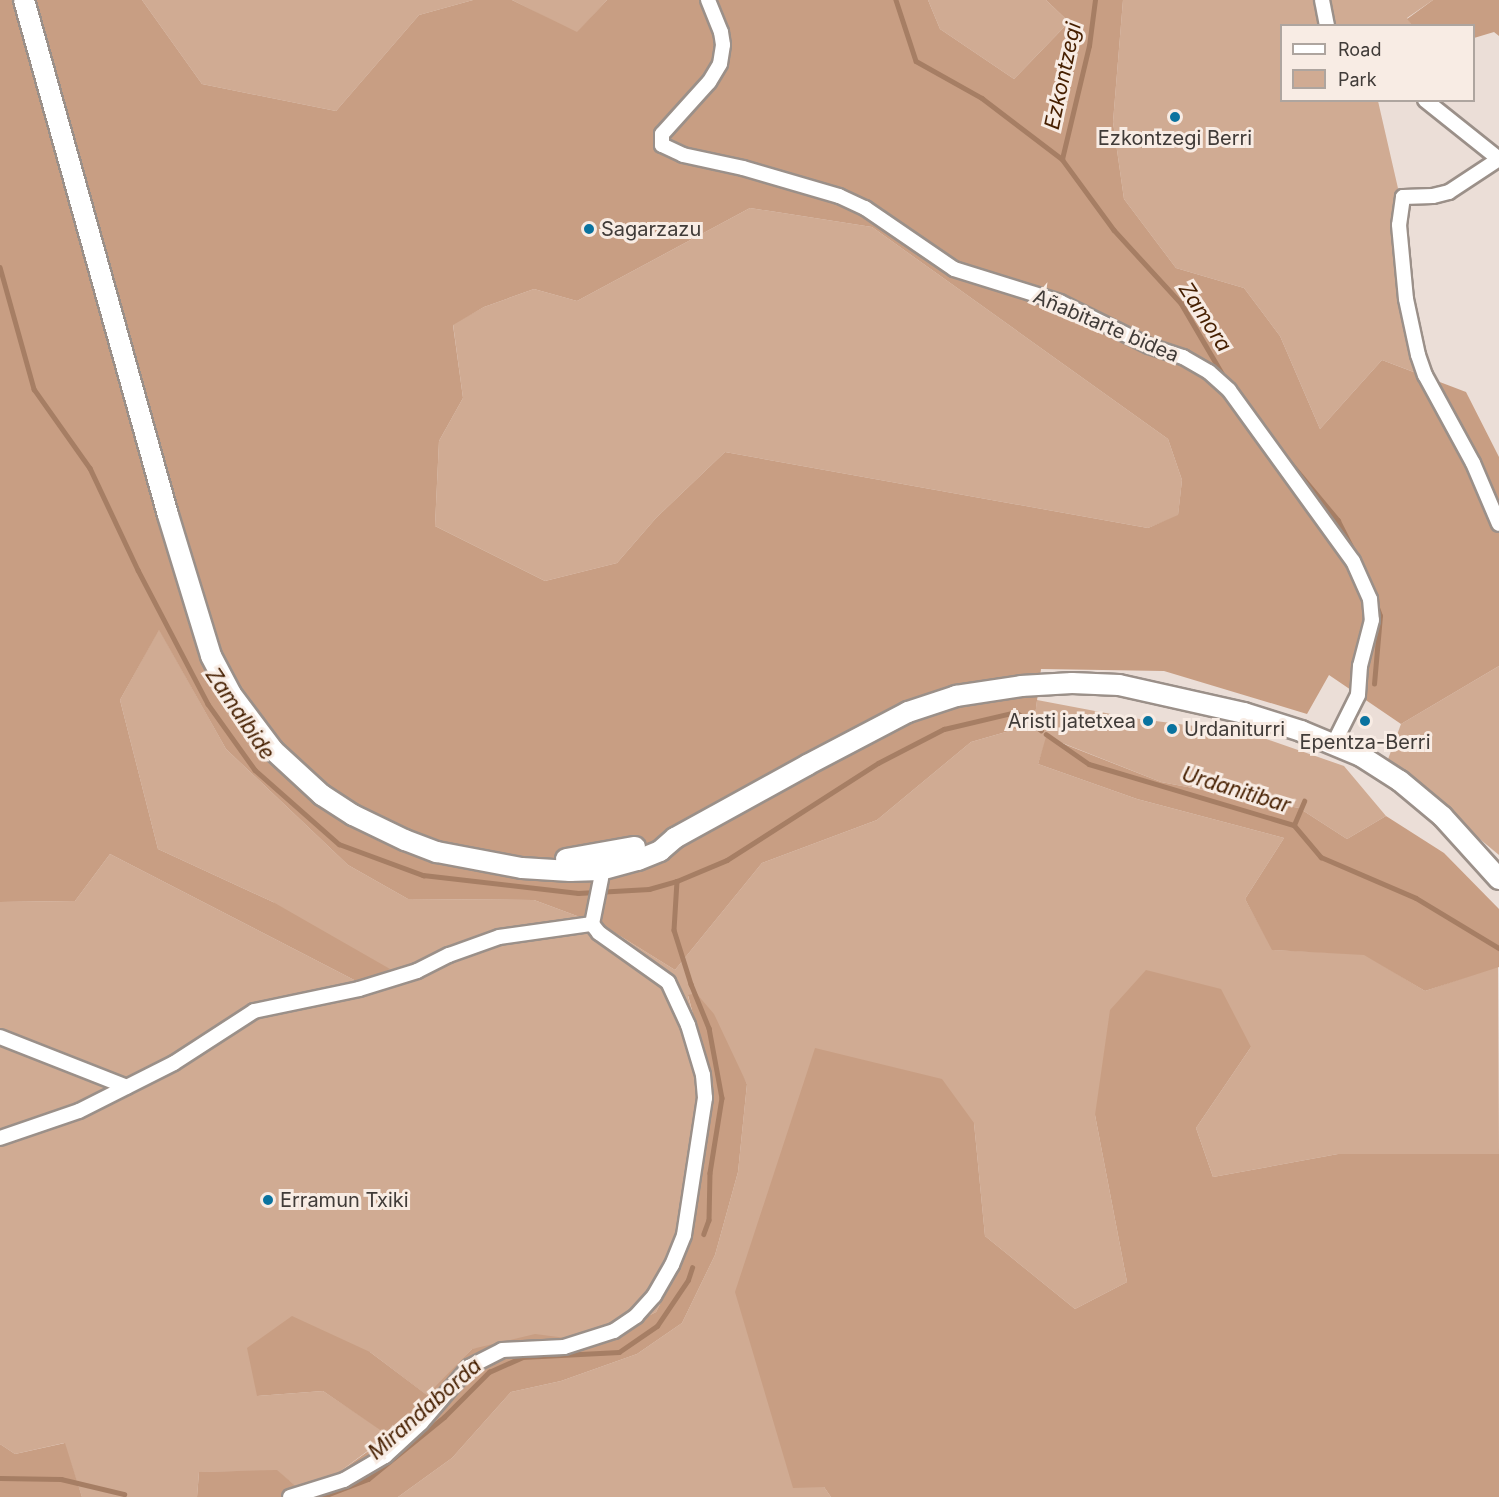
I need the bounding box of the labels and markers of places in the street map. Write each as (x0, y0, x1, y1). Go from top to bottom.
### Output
marker: Ezkontzegi Berri (1168, 110, 1182, 124)
place label: Ezkontzegi Berri (1098, 126, 1252, 150)
place label: Sagarzazu (601, 217, 701, 241)
marker: Sagarzazu (582, 222, 596, 236)
place label: Aristi jatetxea (1008, 709, 1136, 733)
marker: Aristi jatetxea (1141, 714, 1155, 728)
marker: Epentza-Berri (1358, 714, 1372, 728)
place label: Urdaniturri (1184, 717, 1285, 741)
marker: Urdaniturri (1165, 722, 1179, 736)
place label: Epentza-Berri (1299, 730, 1431, 754)
place label: Erramun Txiki (280, 1188, 409, 1212)
marker: Erramun Txiki (261, 1193, 275, 1207)

